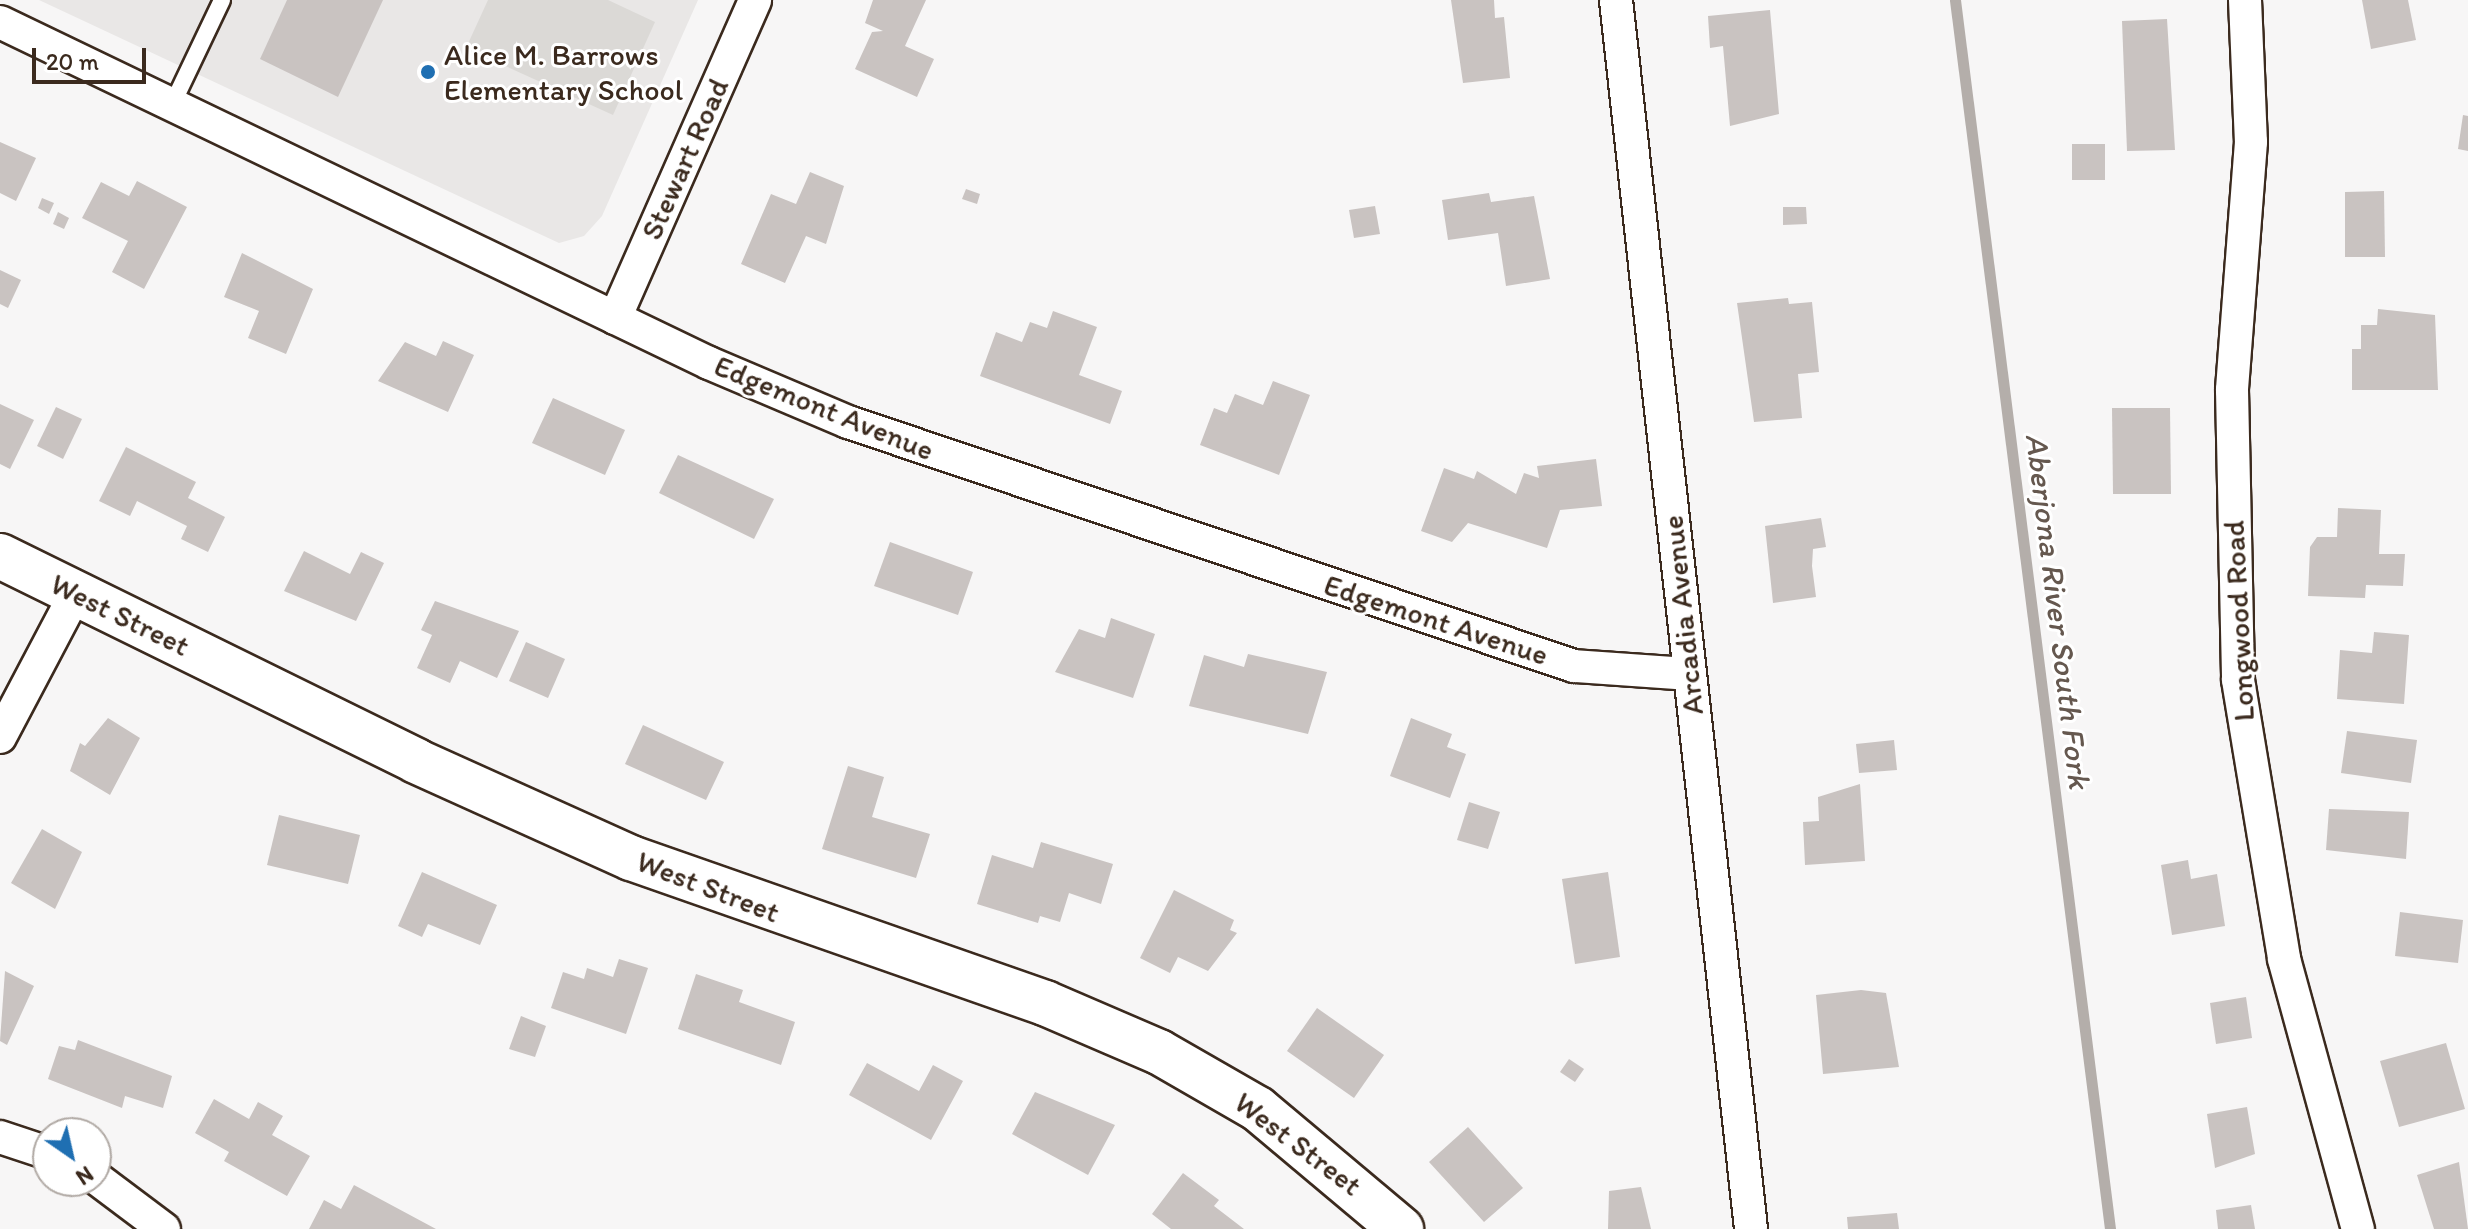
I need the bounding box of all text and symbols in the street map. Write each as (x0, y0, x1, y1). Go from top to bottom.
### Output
scale bar (36, 32, 150, 82)
place label: Alice M. Barrows Elementary School (444, 37, 683, 108)
text: 20 m (46, 47, 99, 76)
marker: Alice M. Barrows Elementary School (419, 63, 437, 81)
street label: Stewart Road (634, 73, 736, 245)
street label: Edgemont Avenue (710, 348, 938, 468)
water label: Aberjona River South Fork (2017, 432, 2099, 790)
street label: Arcadia Avenue (1655, 513, 1711, 717)
street label: Longwood Road (2216, 519, 2262, 723)
street label: West Street (45, 566, 195, 664)
street label: Edgemont Avenue (1320, 567, 1552, 673)
street label: West Street (632, 843, 784, 931)
street label: West Street (1227, 1085, 1369, 1203)
north arrow (32, 1117, 112, 1197)
text: N (71, 1160, 98, 1191)

